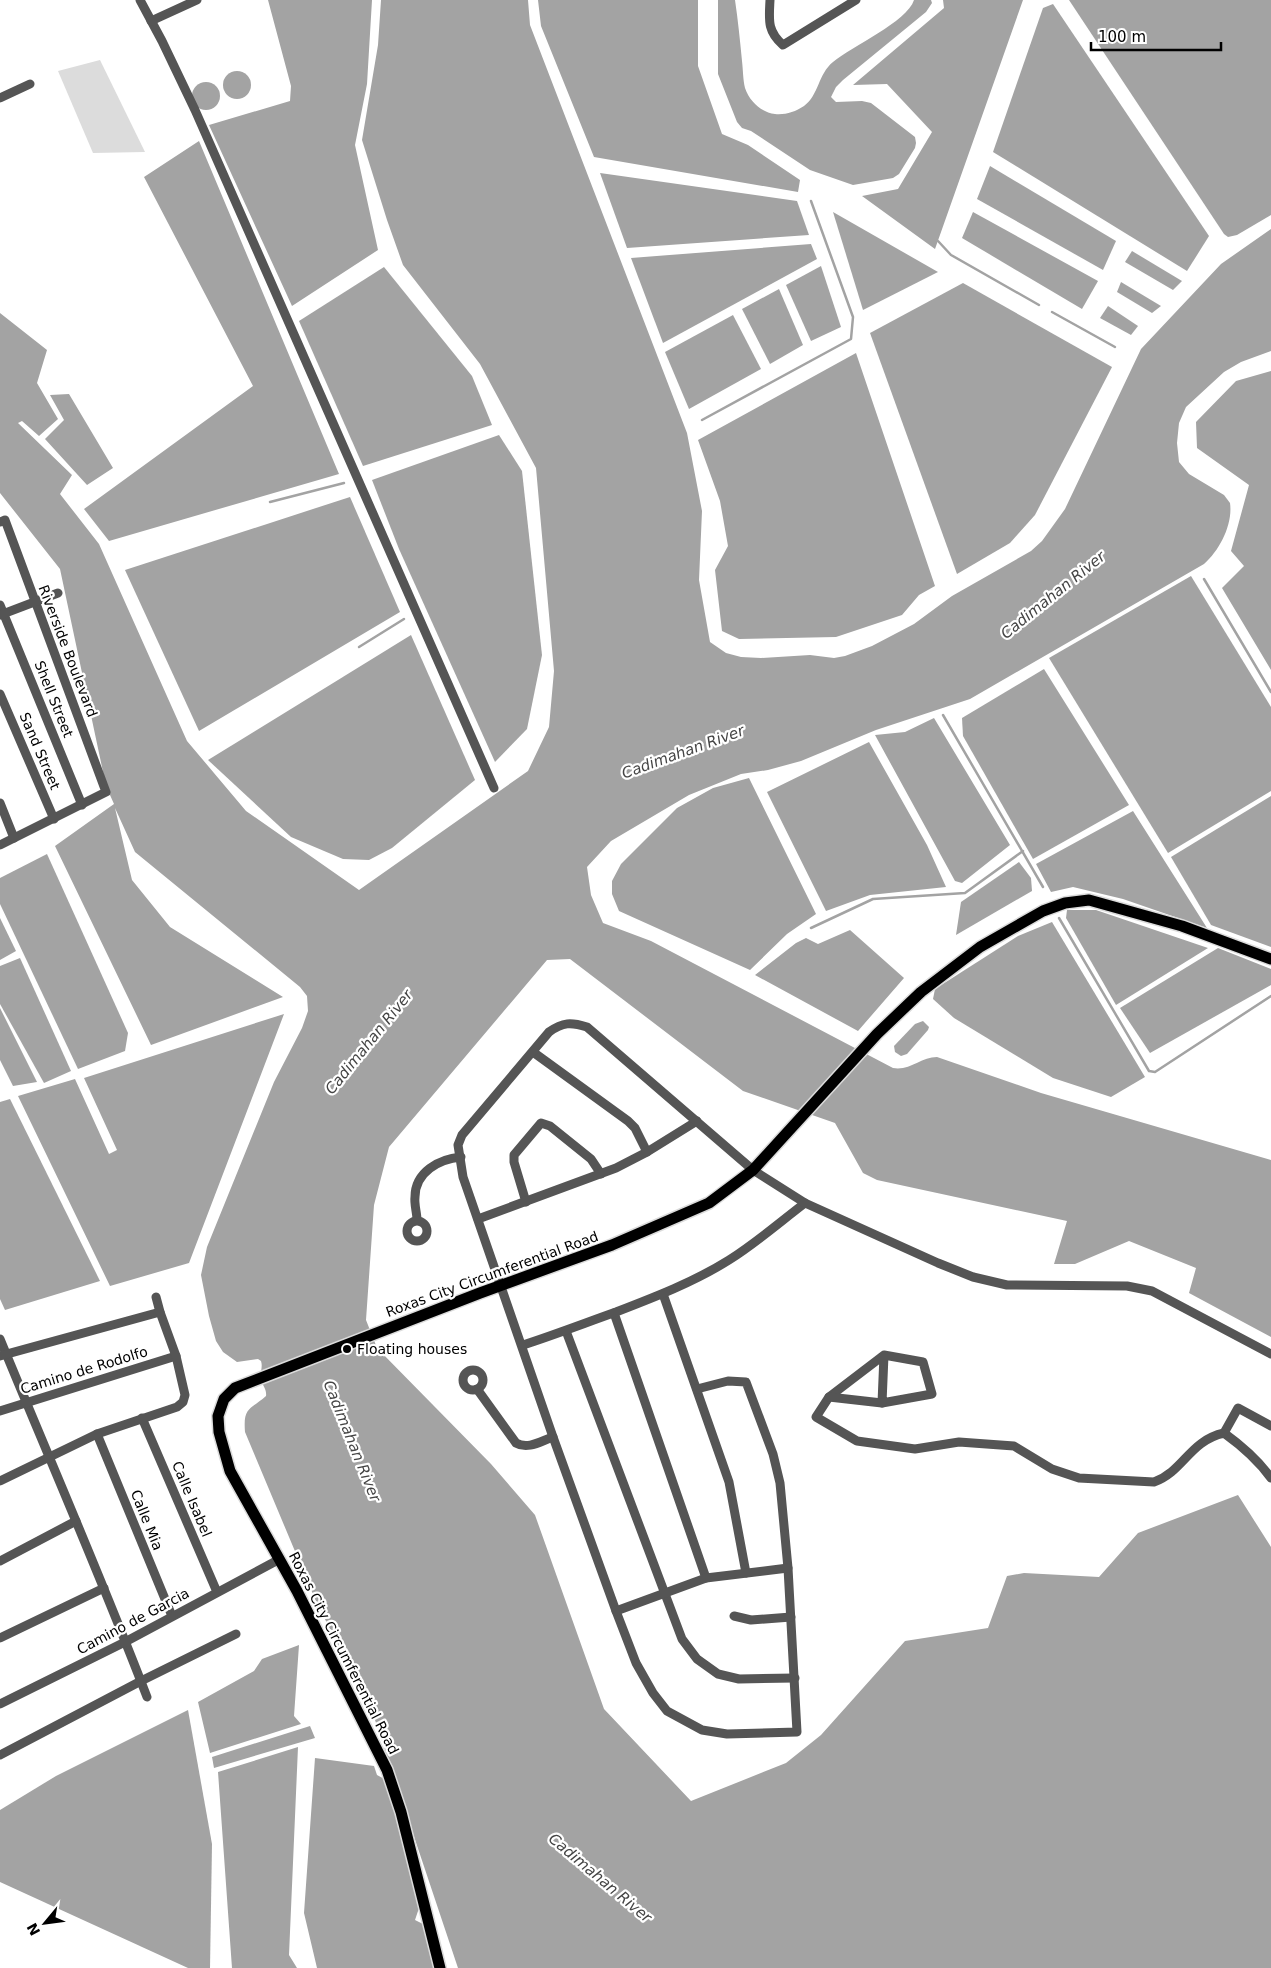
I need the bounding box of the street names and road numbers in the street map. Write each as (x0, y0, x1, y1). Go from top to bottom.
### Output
street label: Riverside Boulevard (35, 583, 101, 719)
street label: Shell Street (31, 658, 77, 740)
street label: Sand Street (17, 710, 64, 792)
street label: Roxas City Circumferential Road (384, 1228, 600, 1320)
street label: Camino de Rodolfo (18, 1343, 150, 1397)
street label: Calle Isabel (169, 1459, 215, 1539)
street label: Calle Mia (128, 1487, 166, 1553)
street label: Roxas City Circumferential Road (286, 1549, 402, 1757)
street label: Camino de Garcia (74, 1585, 192, 1657)

